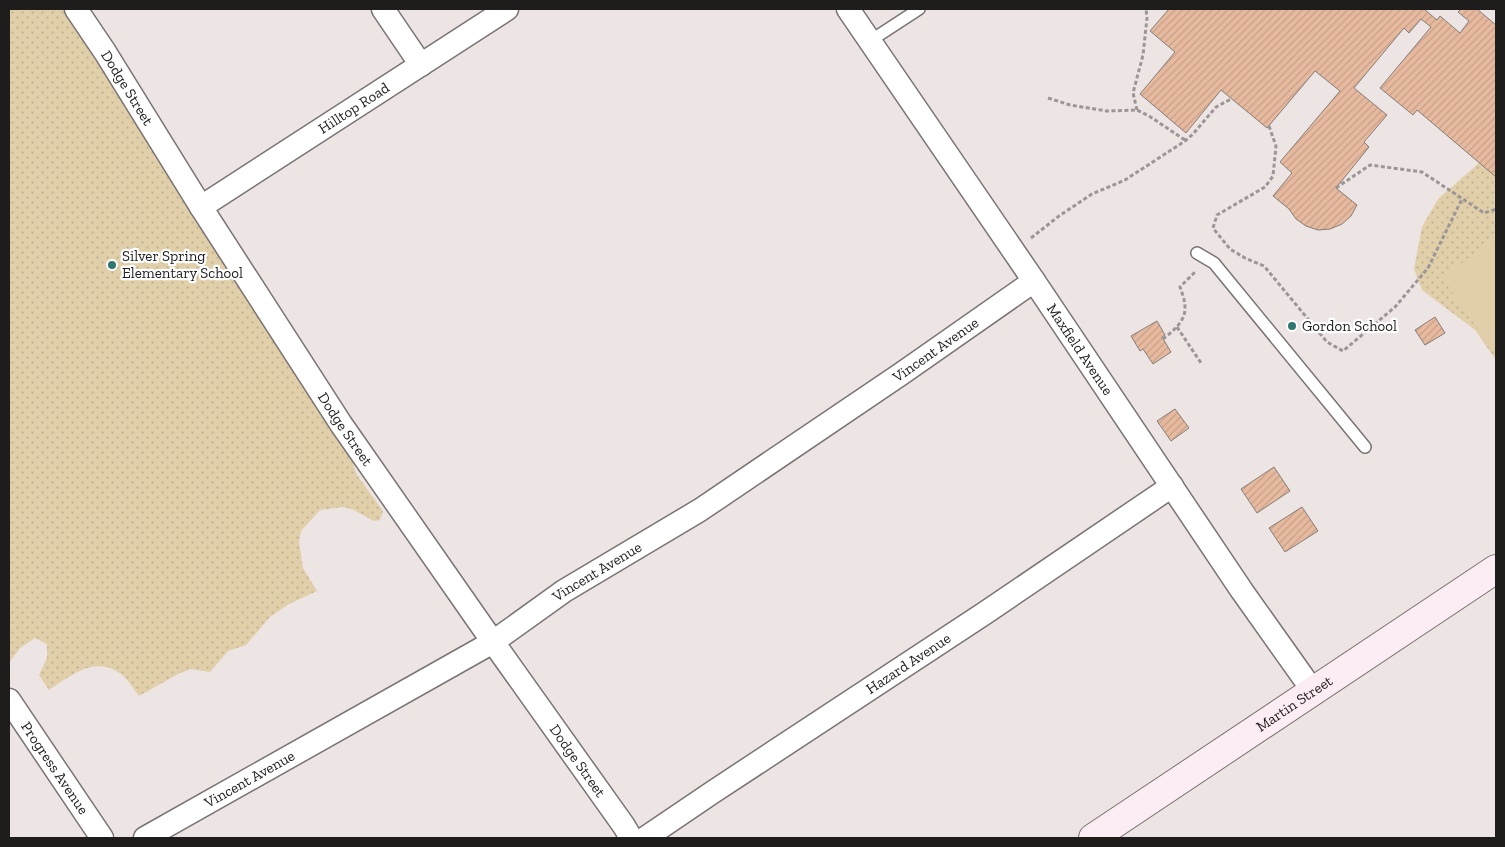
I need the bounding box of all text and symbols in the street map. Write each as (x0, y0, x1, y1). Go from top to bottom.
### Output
street label: Dodge Street (97, 47, 157, 129)
street label: Hilltop Road (315, 78, 393, 138)
place label: Silver Spring Elementary School (122, 247, 243, 282)
marker: Silver Spring Elementary School (106, 259, 118, 271)
street label: Maxfield Avenue (1043, 300, 1117, 399)
street label: Vincent Avenue (888, 314, 982, 387)
place label: Gordon School (1302, 317, 1397, 335)
marker: Gordon School (1286, 320, 1298, 332)
street label: Dodge Street (314, 389, 377, 470)
street label: Vincent Avenue (548, 538, 645, 606)
street label: Hazard Avenue (863, 629, 954, 698)
street label: Martin Street (1253, 671, 1336, 736)
street label: Progress Avenue (17, 718, 92, 818)
street label: Dodge Street (546, 721, 610, 801)
street label: Vincent Avenue (200, 746, 298, 812)

